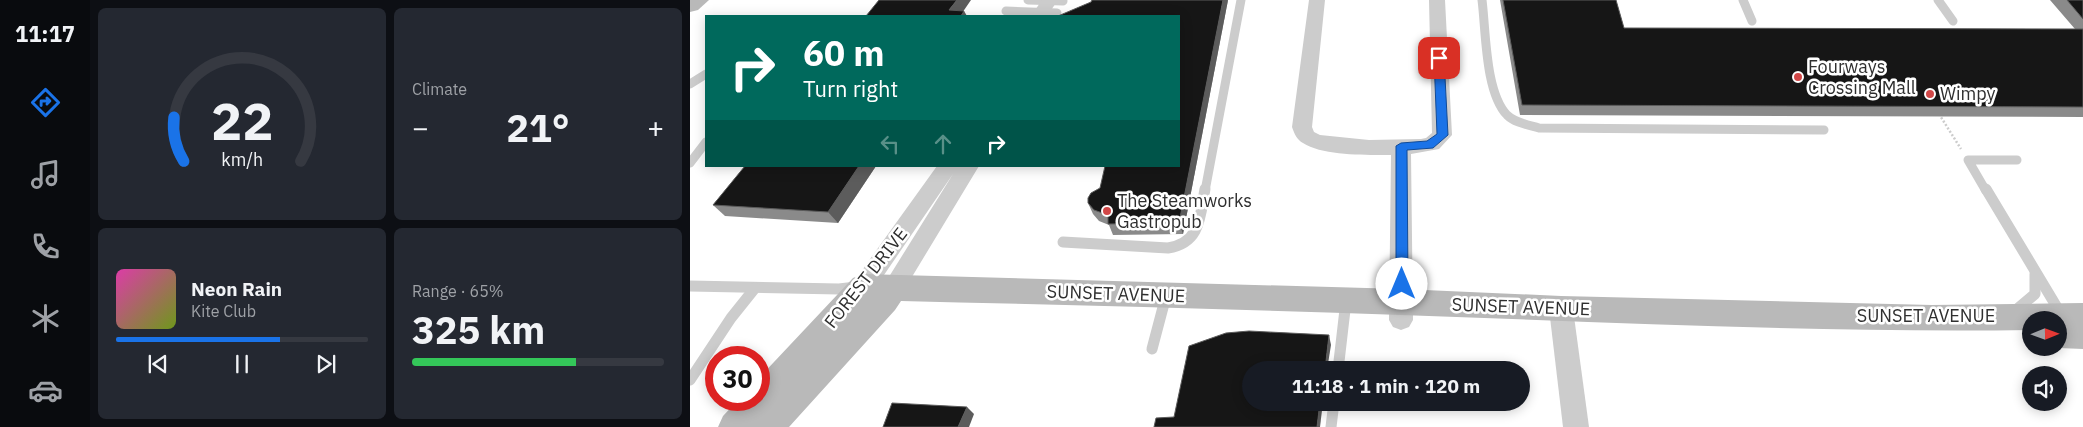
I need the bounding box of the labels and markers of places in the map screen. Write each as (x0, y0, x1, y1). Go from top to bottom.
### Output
pin (1418, 37, 1460, 79)
place label: Fourways Crossing Mall (1808, 55, 1916, 99)
marker: Fourways Crossing Mall (1792, 71, 1804, 83)
place label: Wimpy (1940, 82, 1996, 105)
marker: Wimpy (1924, 88, 1936, 100)
place label: The Steamworks Gastropub (1117, 189, 1252, 233)
marker: The Steamworks Gastropub (1101, 205, 1113, 217)

